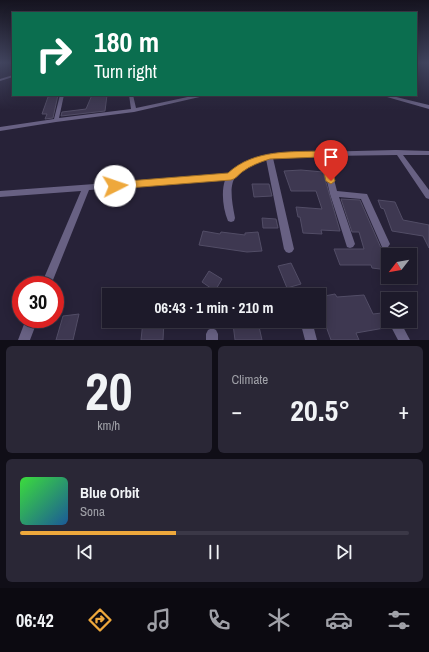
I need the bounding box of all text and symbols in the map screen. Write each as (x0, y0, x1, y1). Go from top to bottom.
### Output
text: 180 m (94, 23, 159, 61)
icon: right (28, 28, 80, 80)
text: Turn right (94, 59, 157, 84)
pin (314, 140, 348, 181)
icon: arrive (320, 146, 342, 168)
position arrow (94, 165, 136, 207)
north arrow (381, 248, 417, 284)
map controls (381, 248, 417, 328)
speed limit sign: 30 (12, 276, 64, 328)
button: layers (381, 292, 417, 328)
text: 06:43 · 1 min · 210 m (155, 297, 273, 318)
text: 20 (85, 356, 132, 426)
text: Climate (232, 371, 268, 388)
text: 20.5° (290, 390, 350, 430)
text: − (232, 396, 242, 426)
text: + (398, 396, 409, 426)
text: km/h (97, 417, 120, 434)
text: Blue Orbit (80, 482, 139, 503)
text: Sona (80, 503, 105, 520)
icon: previous (74, 541, 96, 563)
icon: pause (203, 541, 225, 563)
icon: next (333, 541, 355, 563)
icon: directions (86, 606, 114, 634)
icon: music (145, 606, 173, 634)
icon: phone (205, 606, 233, 634)
icon: climate (265, 606, 293, 634)
icon: car (325, 606, 353, 634)
icon: filters (385, 606, 413, 634)
text: 06:42 (16, 608, 54, 633)

